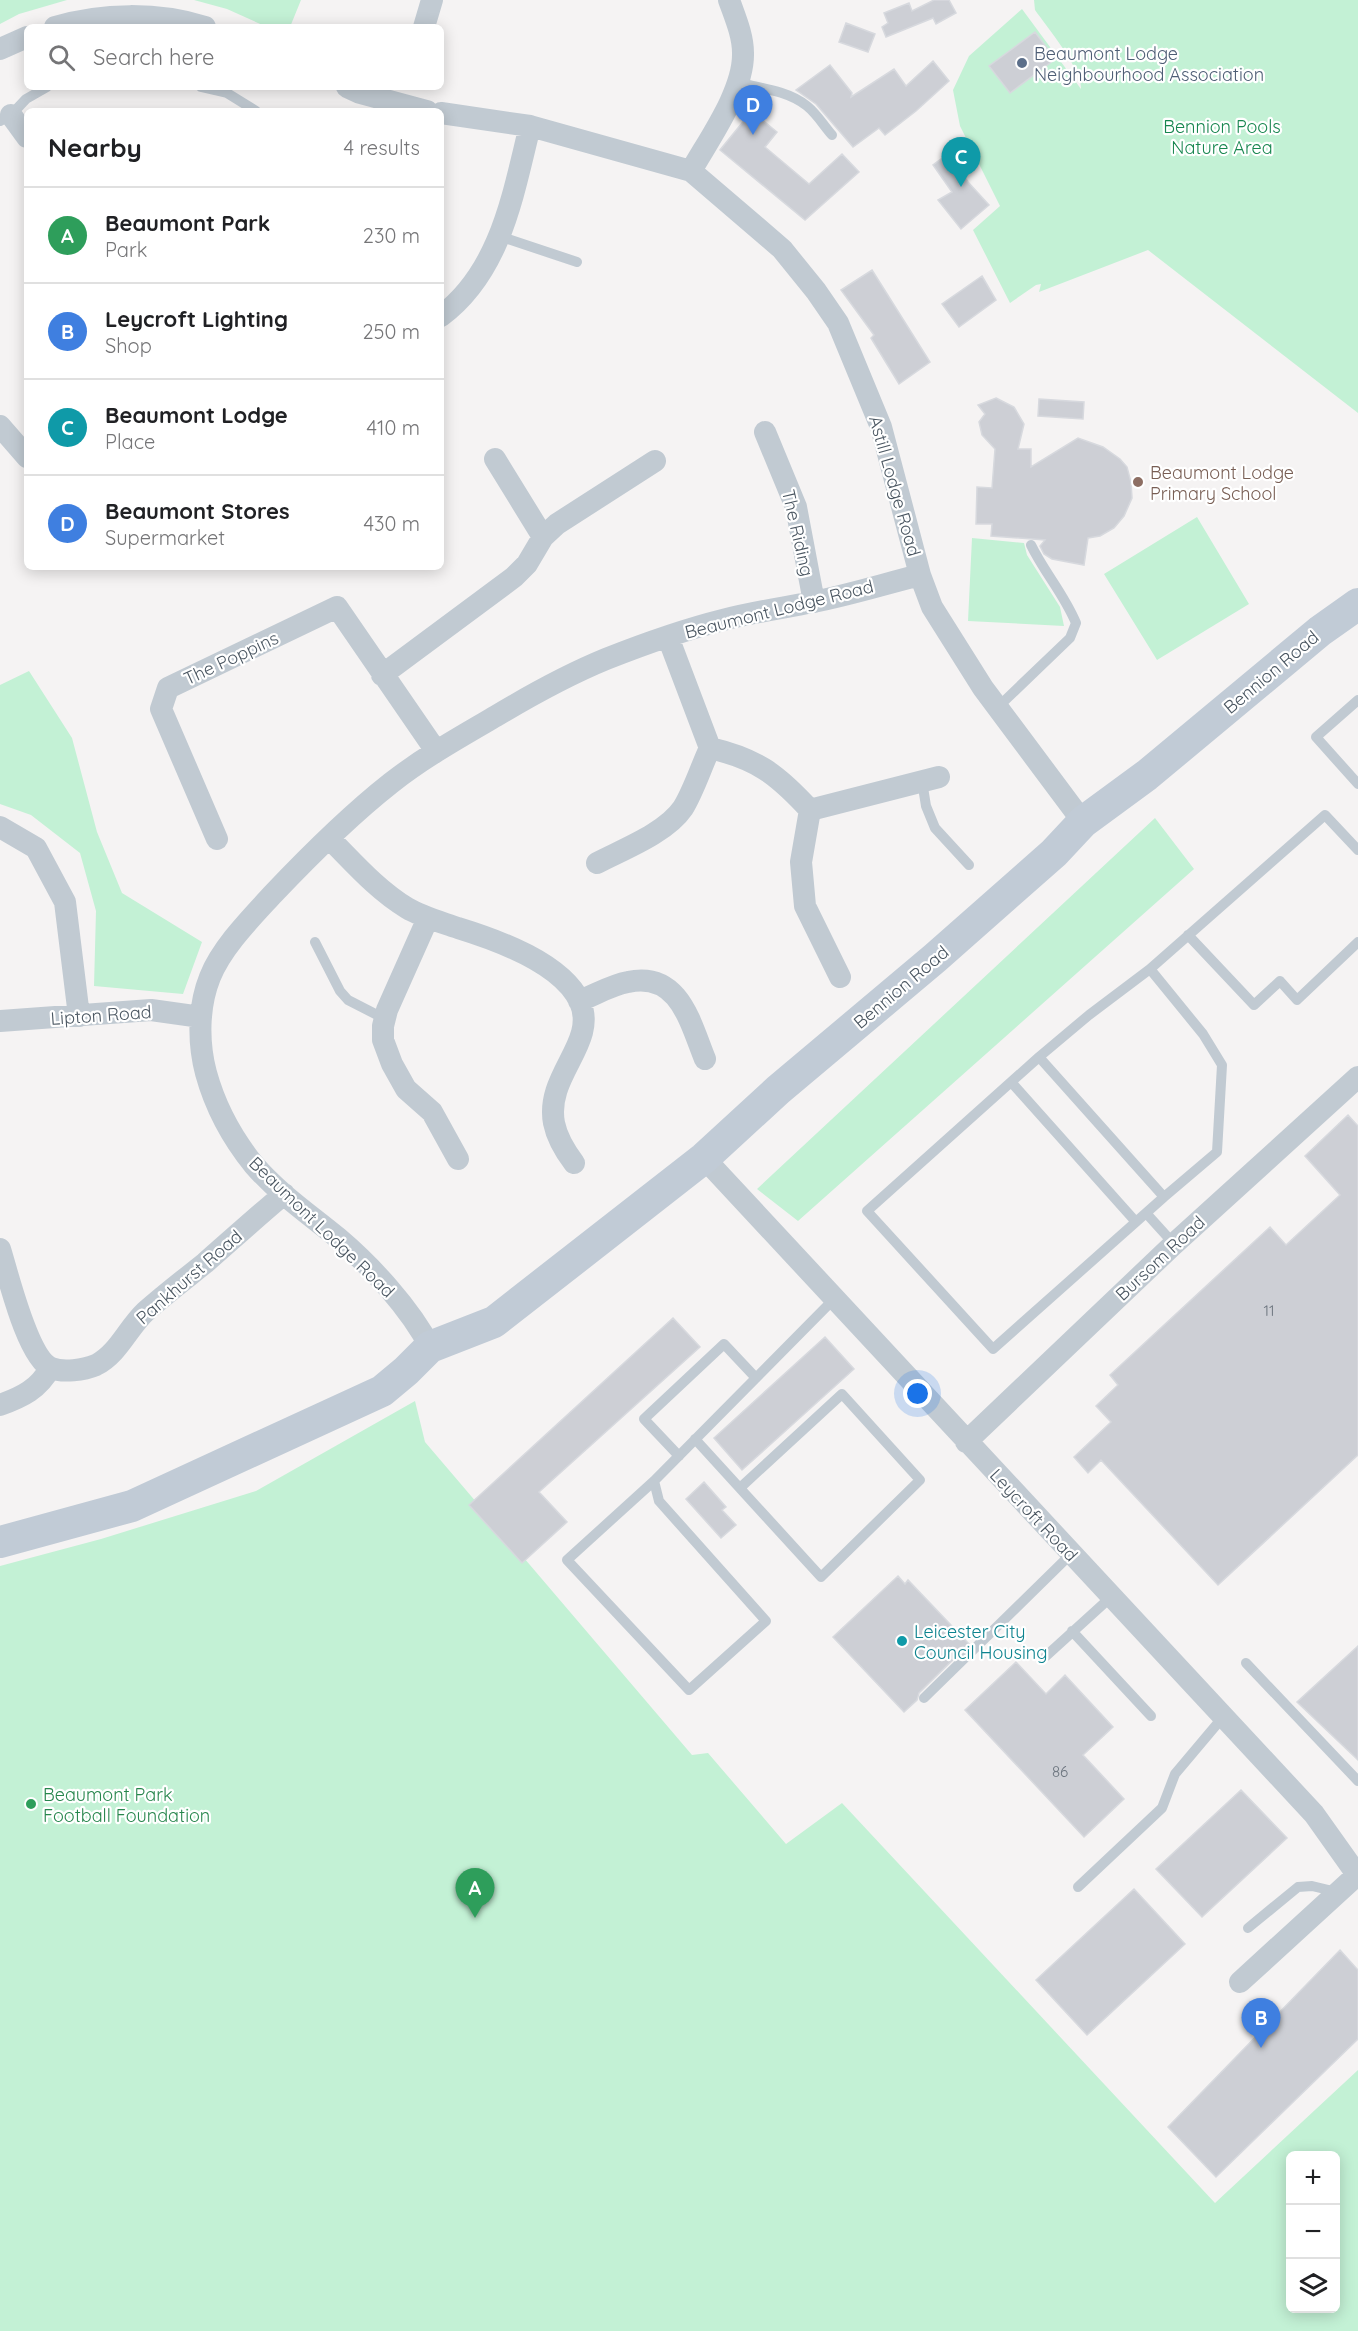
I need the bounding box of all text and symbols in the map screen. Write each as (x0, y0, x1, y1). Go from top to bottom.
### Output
search box (24, 24, 444, 90)
icon: search (45, 41, 78, 74)
place label: Beaumont Lodge Neighbourhood Association (1034, 42, 1264, 86)
text: Search here (93, 43, 214, 71)
marker: Beaumont Lodge Neighbourhood Association (1015, 56, 1029, 70)
pin: D (734, 86, 772, 135)
park label: Bennion Pools Nature Area (1163, 115, 1281, 159)
text: Nearby (48, 131, 142, 164)
text: 4 results (344, 135, 420, 160)
pin: C (942, 138, 980, 187)
text: Beaumont Park (105, 209, 270, 237)
text: A (61, 223, 74, 248)
text: 230 m (363, 223, 420, 248)
text: Park (105, 237, 147, 262)
text: Leycroft Lighting (105, 305, 288, 333)
text: B (61, 319, 74, 344)
text: 250 m (362, 319, 420, 344)
text: Shop (105, 333, 152, 358)
text: Beaumont Lodge (105, 401, 288, 429)
street label: Astill Lodge Road (864, 413, 926, 559)
text: C (61, 415, 74, 440)
text: 410 m (367, 415, 420, 440)
text: Place (105, 429, 155, 454)
place label: Beaumont Lodge Primary School (1150, 461, 1294, 505)
marker: Beaumont Lodge Primary School (1131, 475, 1145, 489)
street label: The Riding (777, 487, 819, 579)
text: Beaumont Stores (105, 497, 290, 525)
text: D (60, 511, 75, 536)
text: 430 m (363, 511, 420, 536)
text: Supermarket (105, 525, 225, 550)
street label: Beaumont Lodge Road (682, 574, 876, 644)
street label: Bennion Road (1219, 625, 1323, 719)
street label: The Poppins (180, 626, 282, 690)
street label: Bennion Road (849, 940, 953, 1034)
street label: Lipton Road (50, 1000, 152, 1030)
street label: Beaumont Lodge Road (244, 1151, 400, 1303)
street label: Bursom Road (1110, 1211, 1210, 1305)
street label: Pankhurst Road (131, 1225, 247, 1329)
house number: 11 (1263, 1301, 1275, 1320)
your location (903, 1379, 932, 1408)
street label: Leycroft Road (985, 1464, 1083, 1566)
place label: Leicester City Council Housing (914, 1620, 1048, 1664)
marker: Leicester City Council Housing (895, 1634, 909, 1648)
house number: 86 (1052, 1762, 1068, 1781)
place label: Beaumont Park Football Foundation (43, 1783, 210, 1827)
marker: Beaumont Park Football Foundation (24, 1797, 38, 1811)
pin: A (456, 1868, 494, 1918)
pin: B (1242, 1998, 1280, 2048)
map controls (1286, 2151, 1340, 2313)
button: + (1286, 2151, 1340, 2205)
button: − (1286, 2205, 1340, 2259)
button: layers (1286, 2259, 1340, 2313)

